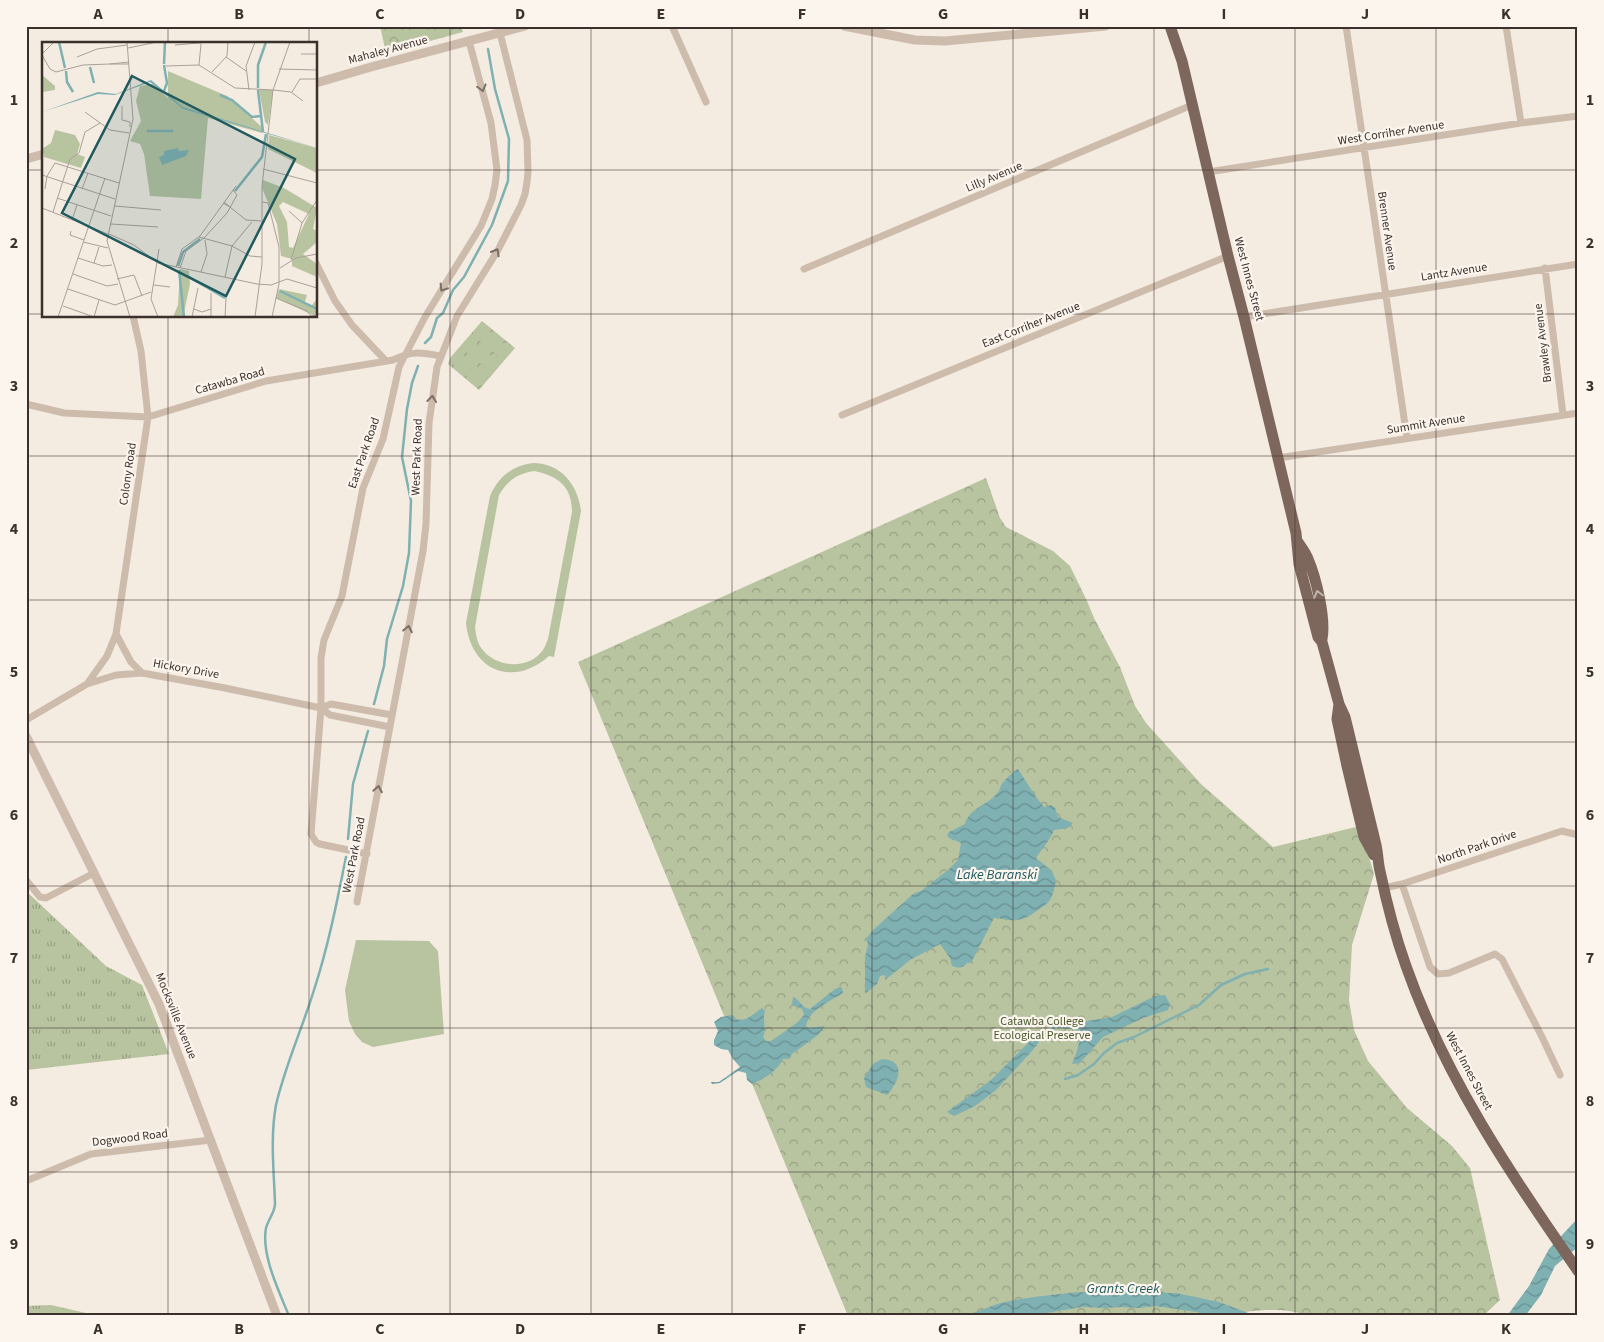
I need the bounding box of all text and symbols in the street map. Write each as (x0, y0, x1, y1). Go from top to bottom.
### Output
text: A (92, 3, 103, 25)
text: B (234, 3, 244, 25)
text: C (375, 3, 385, 25)
text: D (515, 3, 525, 25)
text: E (657, 3, 665, 25)
text: F (798, 3, 806, 25)
text: G (938, 3, 948, 25)
text: H (1079, 3, 1089, 25)
text: I (1222, 3, 1226, 25)
text: J (1361, 3, 1369, 25)
text: K (1501, 3, 1511, 25)
street label: Mahaley Avenue (346, 31, 430, 69)
inset map (42, 42, 318, 318)
one-way arrow (476, 83, 487, 92)
text: 1 (10, 89, 18, 111)
text: 1 (1586, 89, 1594, 111)
street label: West Corriher Avenue (1337, 116, 1445, 150)
street label: Lilly Avenue (963, 157, 1025, 197)
street label: Brenner Avenue (1373, 190, 1401, 272)
text: 2 (10, 232, 18, 254)
text: 2 (1586, 232, 1594, 254)
street label: West Innes Street (1230, 235, 1268, 323)
one-way arrow (490, 248, 500, 257)
street label: Lantz Avenue (1420, 258, 1488, 286)
one-way arrow (440, 283, 450, 292)
street label: East Corriher Avenue (979, 298, 1083, 352)
street label: Brawley Avenue (1530, 302, 1556, 384)
street label: Catawba Road (193, 363, 267, 399)
text: 3 (10, 375, 18, 397)
text: 3 (1586, 375, 1594, 397)
one-way arrow (426, 394, 437, 402)
street label: Summit Avenue (1386, 409, 1466, 439)
street label: East Park Road (344, 415, 384, 491)
street label: West Park Road (407, 418, 427, 496)
street label: Colony Road (115, 441, 141, 507)
text: 4 (10, 518, 19, 540)
text: 4 (1586, 518, 1595, 540)
one-way arrow (1313, 590, 1323, 598)
one-way arrow (402, 625, 413, 634)
street label: Hickory Drive (152, 655, 220, 683)
text: 5 (10, 661, 18, 683)
text: 5 (1586, 661, 1594, 683)
one-way arrow (372, 785, 382, 793)
text: 6 (10, 804, 18, 826)
text: 6 (1586, 804, 1594, 826)
street label: West Park Road (338, 815, 370, 895)
street label: North Park Drive (1435, 826, 1519, 868)
water label: Lake Baranski (957, 865, 1038, 885)
text: 7 (10, 947, 18, 969)
text: 7 (1586, 947, 1594, 969)
street label: Mocksville Avenue (151, 970, 201, 1062)
park label: Catawba College Ecological Preserve (993, 1013, 1091, 1044)
street label: West Innes Street (1441, 1029, 1497, 1113)
text: 8 (10, 1090, 18, 1112)
text: 8 (1586, 1090, 1594, 1112)
street label: Dogwood Road (91, 1125, 169, 1151)
text: 9 (10, 1233, 18, 1255)
text: 9 (1586, 1233, 1594, 1255)
water label: Grants Creek (1086, 1279, 1160, 1299)
text: A (92, 1318, 103, 1340)
text: B (234, 1318, 244, 1340)
text: C (375, 1318, 385, 1340)
text: D (515, 1318, 525, 1340)
text: E (657, 1318, 665, 1340)
text: F (798, 1318, 806, 1340)
text: G (938, 1318, 948, 1340)
text: H (1079, 1318, 1089, 1340)
text: I (1222, 1318, 1226, 1340)
text: J (1361, 1318, 1369, 1340)
text: K (1501, 1318, 1511, 1340)

